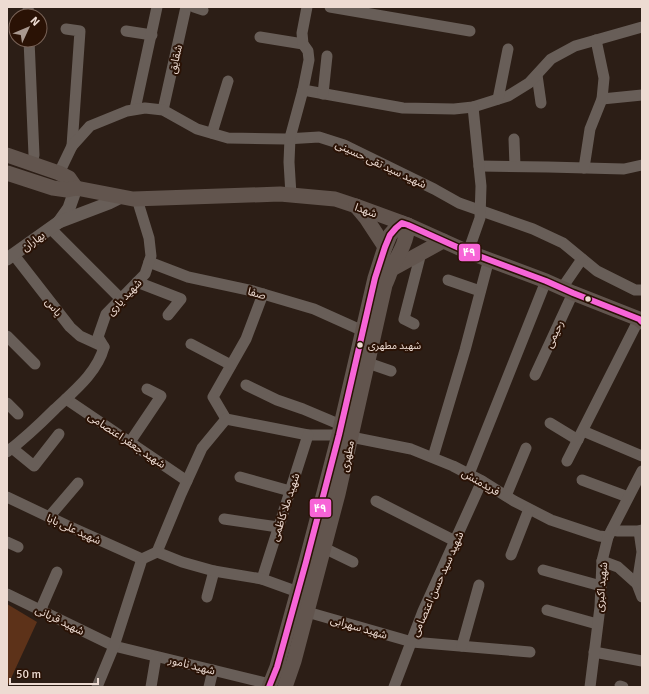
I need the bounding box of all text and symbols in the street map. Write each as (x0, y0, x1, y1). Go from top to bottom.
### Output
north arrow (8, 8, 48, 48)
text: N (27, 14, 42, 29)
street label: شقایق (166, 43, 185, 75)
street label: شهید سید تقی حسینی (333, 138, 429, 191)
street label: شهدا (353, 200, 379, 221)
street label: بهاران (19, 229, 48, 254)
line badge: ۴۹ (458, 243, 481, 262)
text: ۴۹ (463, 246, 475, 259)
street label: شهید یاری (104, 276, 145, 318)
street label: صفا (246, 285, 268, 302)
unlabelled marker (583, 294, 593, 304)
street label: یاس (42, 296, 65, 319)
street label: رحیمی (543, 318, 566, 350)
marker: شهید مطهری (355, 340, 365, 350)
place label: شهید مطهری (368, 340, 421, 352)
street label: شهید جعفر اعتصامی (85, 410, 168, 471)
street label: مطهری (338, 439, 357, 473)
street label: فریدمنش (459, 466, 502, 499)
street label: شهید ملا کاظمی (268, 471, 303, 543)
line badge: ۴۹ (309, 498, 332, 518)
text: ۴۹ (314, 502, 326, 515)
street label: شهید علی بابا (45, 512, 103, 547)
street label: شهید سید حسن اعتصامی (408, 529, 467, 639)
street label: شهید اکبری (593, 561, 610, 613)
street label: شهید قربانی (33, 603, 87, 638)
street label: شهید سهرابی (329, 613, 389, 642)
street label: شهید نامور (166, 653, 217, 678)
scale bar (10, 660, 98, 686)
text: 50 m (16, 667, 41, 682)

